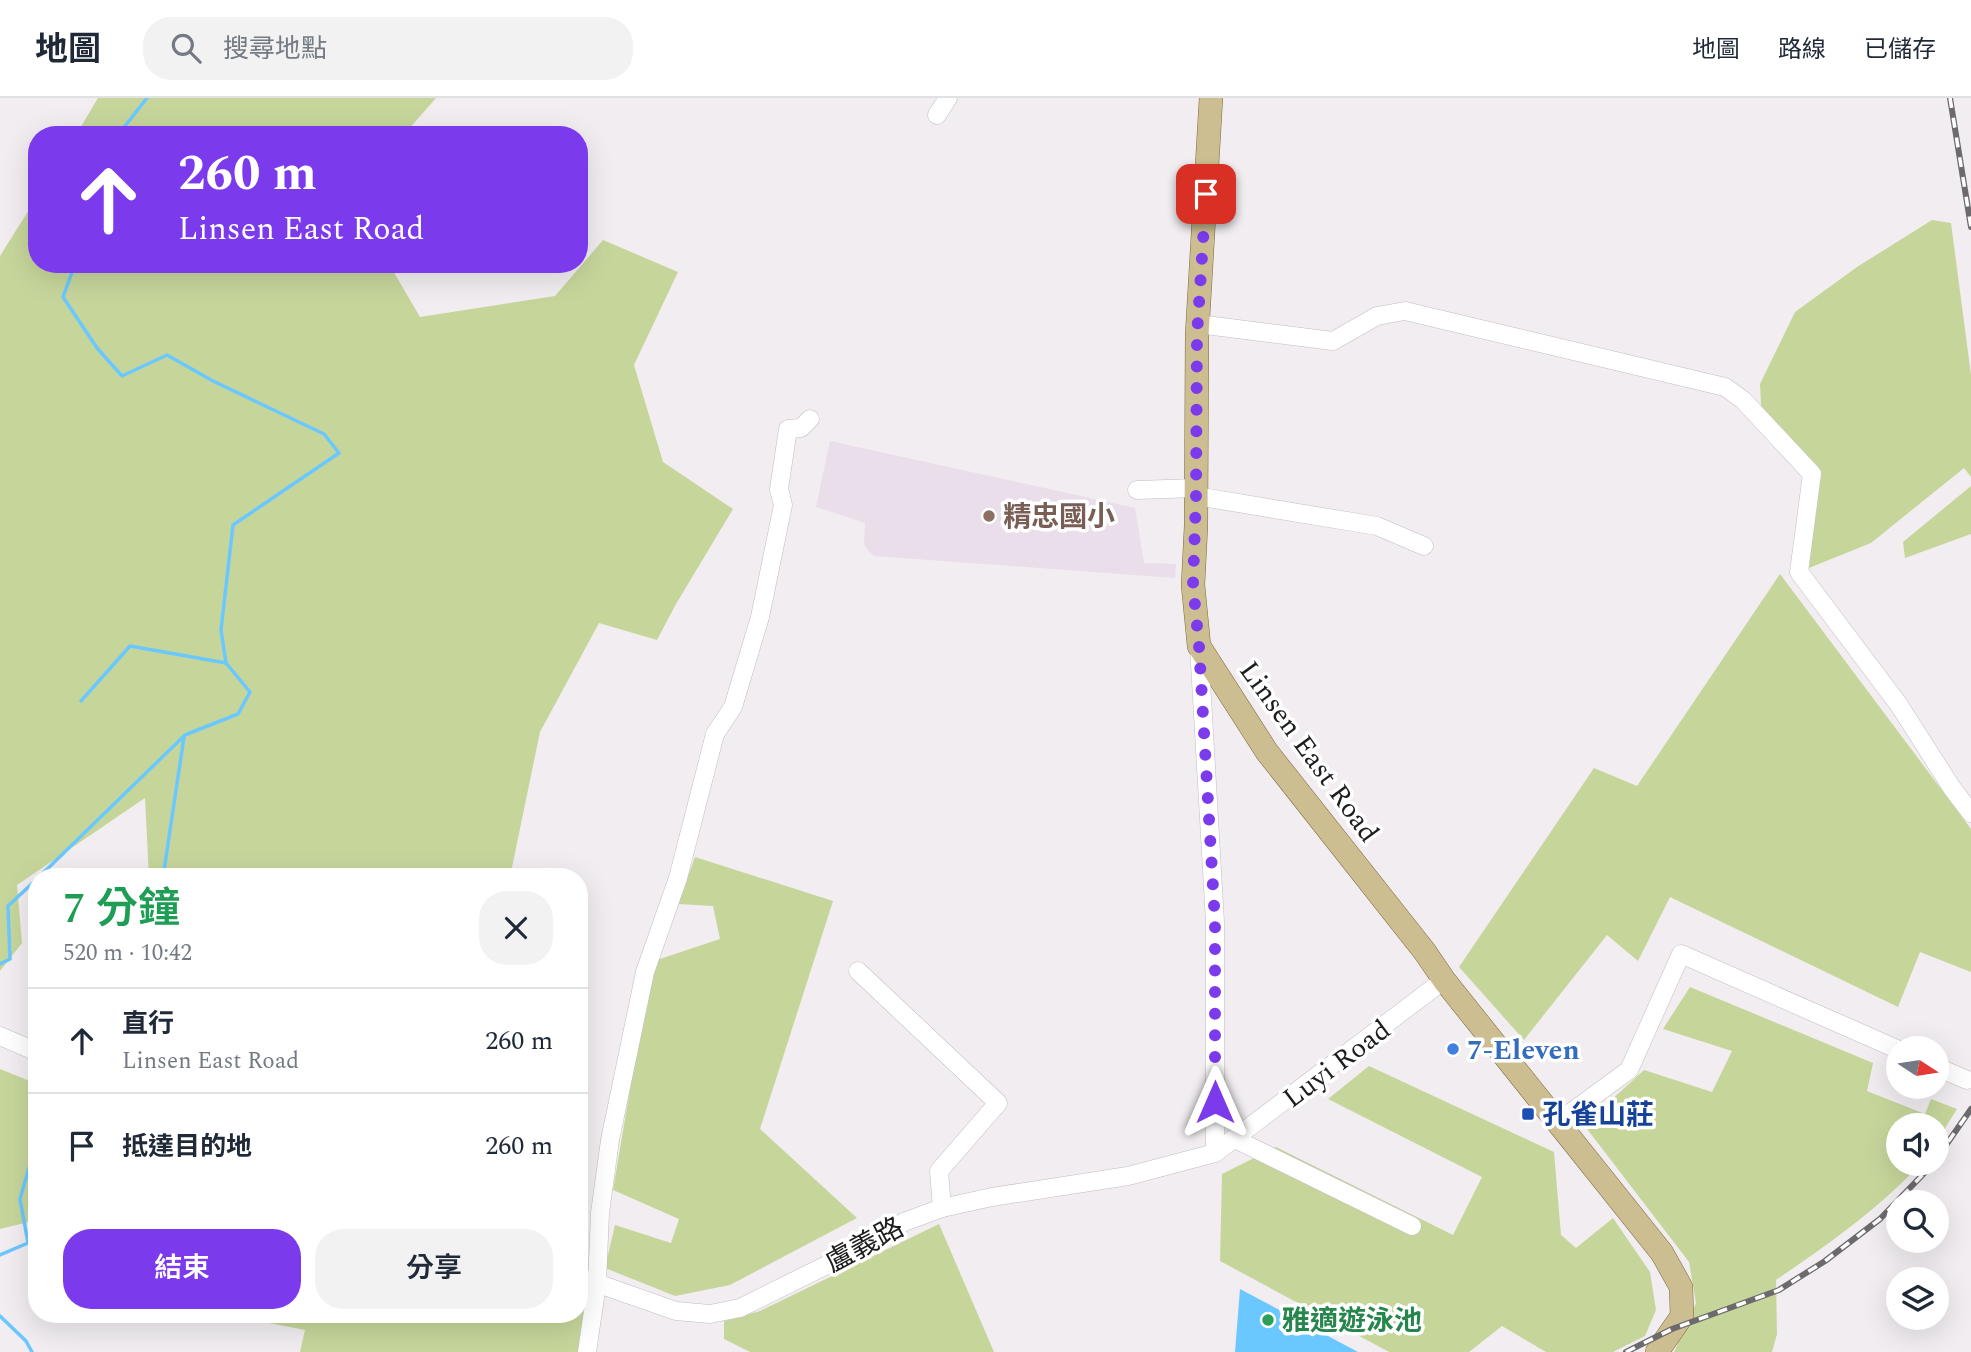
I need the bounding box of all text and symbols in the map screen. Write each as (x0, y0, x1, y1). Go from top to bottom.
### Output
search box (143, 17, 633, 80)
text: 地圖 (35, 25, 101, 75)
icon: search (167, 29, 205, 67)
text: 搜尋地點 (223, 29, 327, 69)
text: 地圖 (1692, 32, 1740, 68)
text: 路線 (1778, 32, 1826, 68)
text: 已儲存 (1864, 32, 1936, 68)
text: 260 m (178, 137, 317, 212)
icon: ahead (63, 154, 154, 245)
pin (1176, 164, 1236, 224)
icon: arrive (1187, 175, 1225, 213)
text: Linsen East Road (178, 205, 424, 254)
place label: 精忠國小 (1003, 496, 1115, 539)
marker: 精忠國小 (981, 508, 997, 524)
street label: Linsen East Road (1228, 652, 1390, 852)
text: 7 分鐘 (63, 878, 180, 941)
button: close (479, 891, 553, 965)
text: 520 m · 10:42 (63, 936, 192, 971)
text: 直行 (122, 1004, 174, 1044)
street label: Luyi Road (1274, 1009, 1400, 1119)
text: 260 m (485, 1021, 553, 1061)
icon: ahead (63, 1022, 101, 1060)
place label: 7-Eleven (1467, 1029, 1580, 1072)
north arrow (1886, 1036, 1950, 1099)
map controls (1886, 1036, 1949, 1330)
marker: 7-Eleven (1445, 1041, 1461, 1057)
text: Linsen East Road (122, 1044, 299, 1079)
position arrow (1178, 1065, 1252, 1139)
place label: 孔雀山莊 (1542, 1094, 1654, 1137)
marker: 孔雀山莊 (1520, 1106, 1536, 1122)
button: sound (1886, 1113, 1949, 1176)
text: 260 m (485, 1126, 553, 1166)
icon: arrive (63, 1127, 101, 1165)
text: 抵達目的地 (122, 1127, 252, 1167)
button: search (1886, 1190, 1949, 1253)
street label: 盧義路 (818, 1207, 912, 1284)
button: 結束 (63, 1229, 301, 1309)
button: 分享 (315, 1229, 553, 1309)
button: layers (1886, 1267, 1949, 1330)
place label: 雅適遊泳池 (1282, 1300, 1422, 1343)
marker: 雅適遊泳池 (1260, 1312, 1276, 1328)

